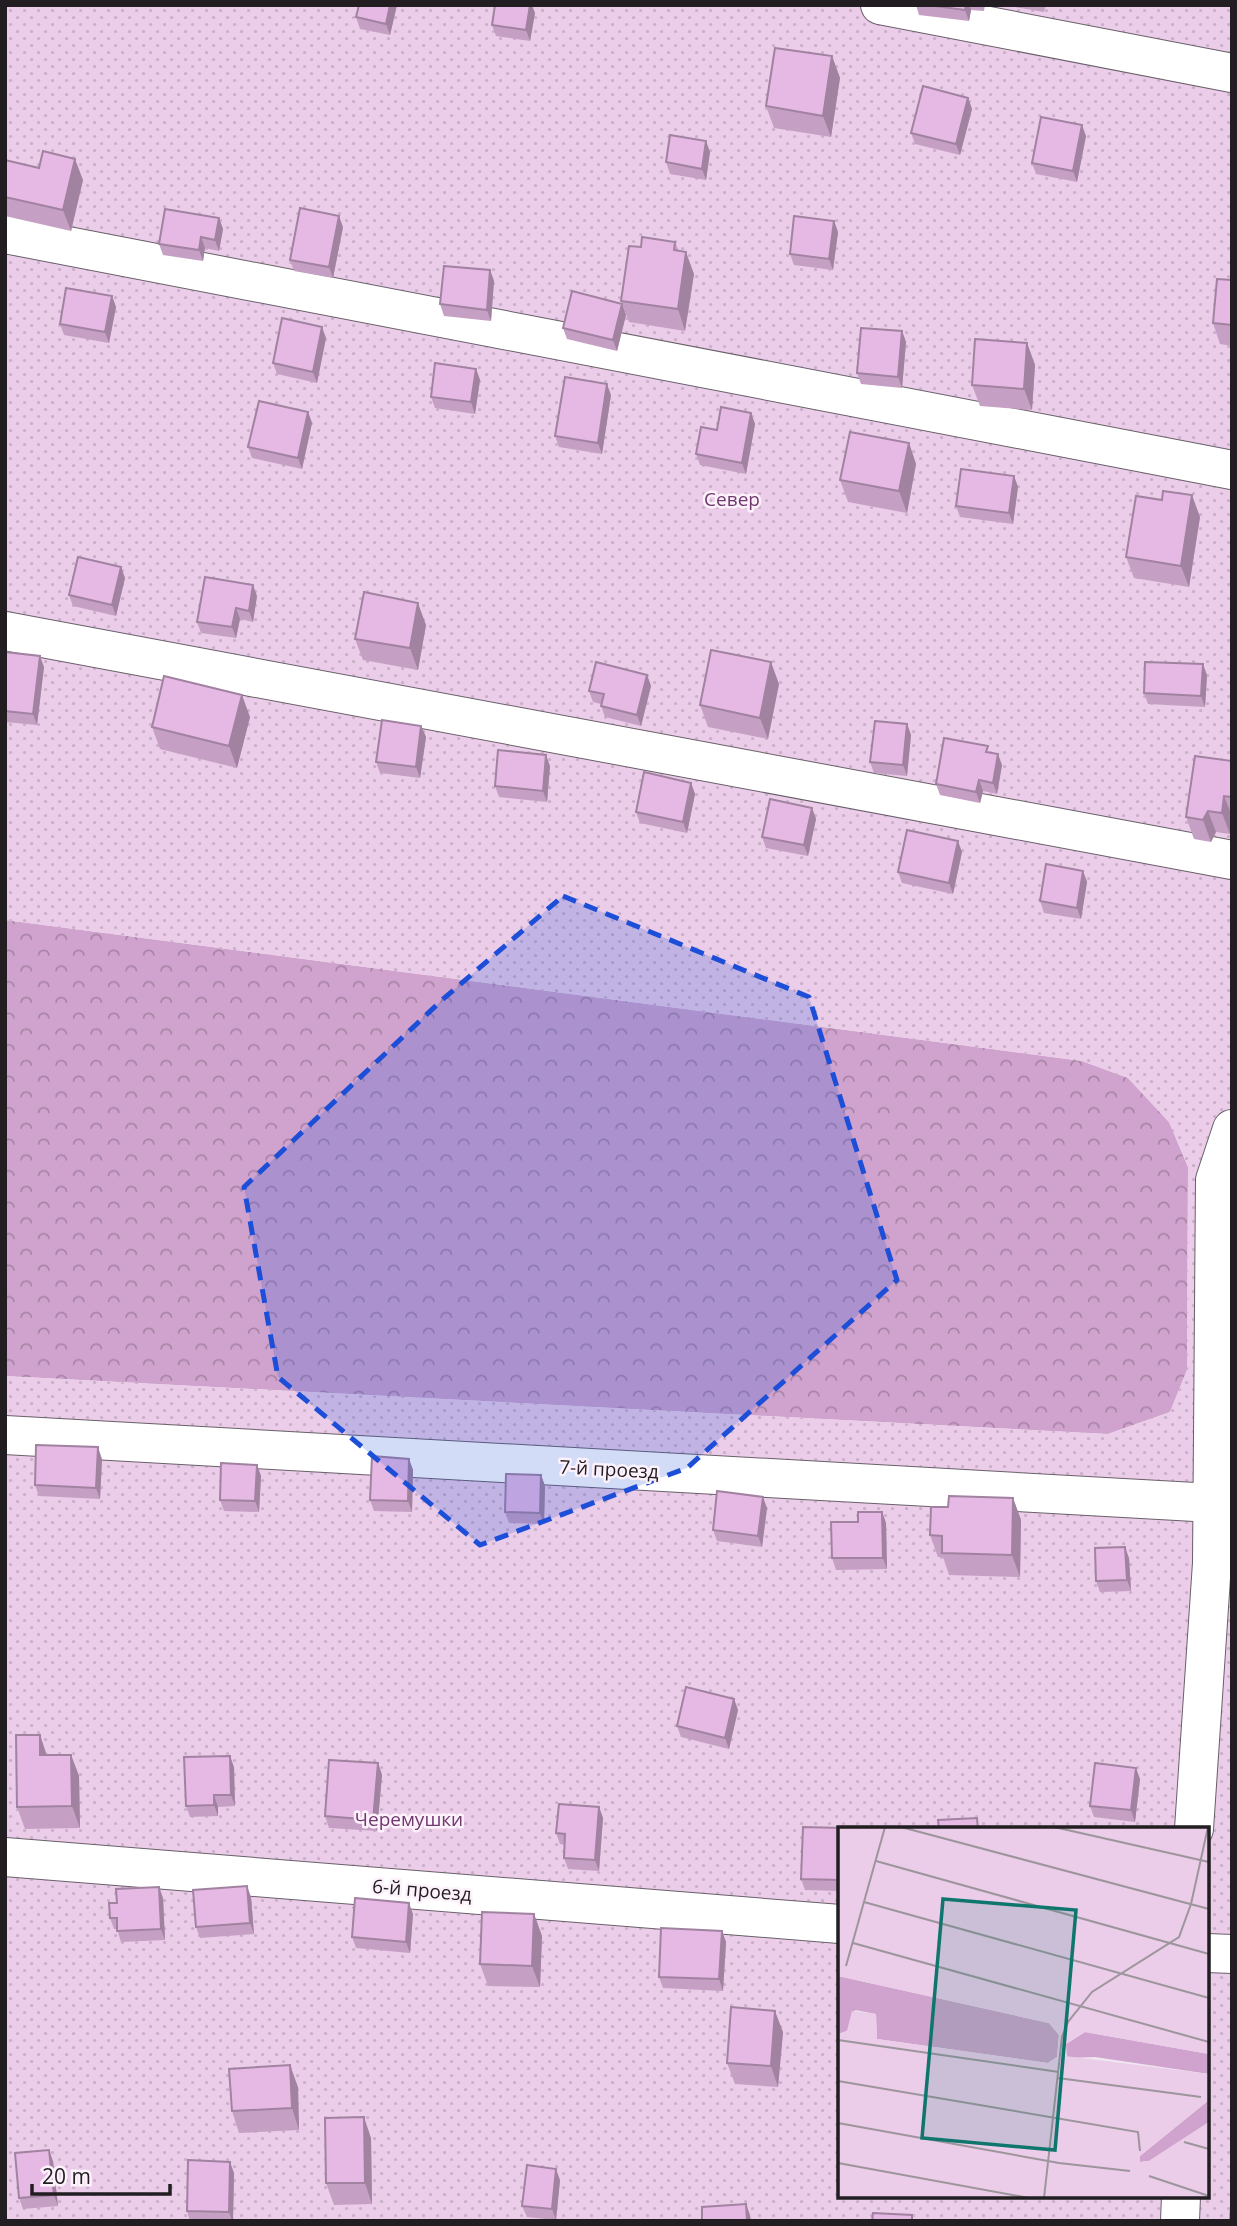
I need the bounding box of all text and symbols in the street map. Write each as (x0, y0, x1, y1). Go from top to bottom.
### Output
park label: Север (704, 486, 760, 512)
street label: 7-й проезд (559, 1453, 659, 1485)
park label: Черемушки (355, 1806, 463, 1832)
inset map (838, 1827, 1209, 2198)
street label: 6-й проезд (371, 1873, 473, 1907)
scale bar (32, 2152, 170, 2196)
text: 20 m (42, 2162, 91, 2190)

